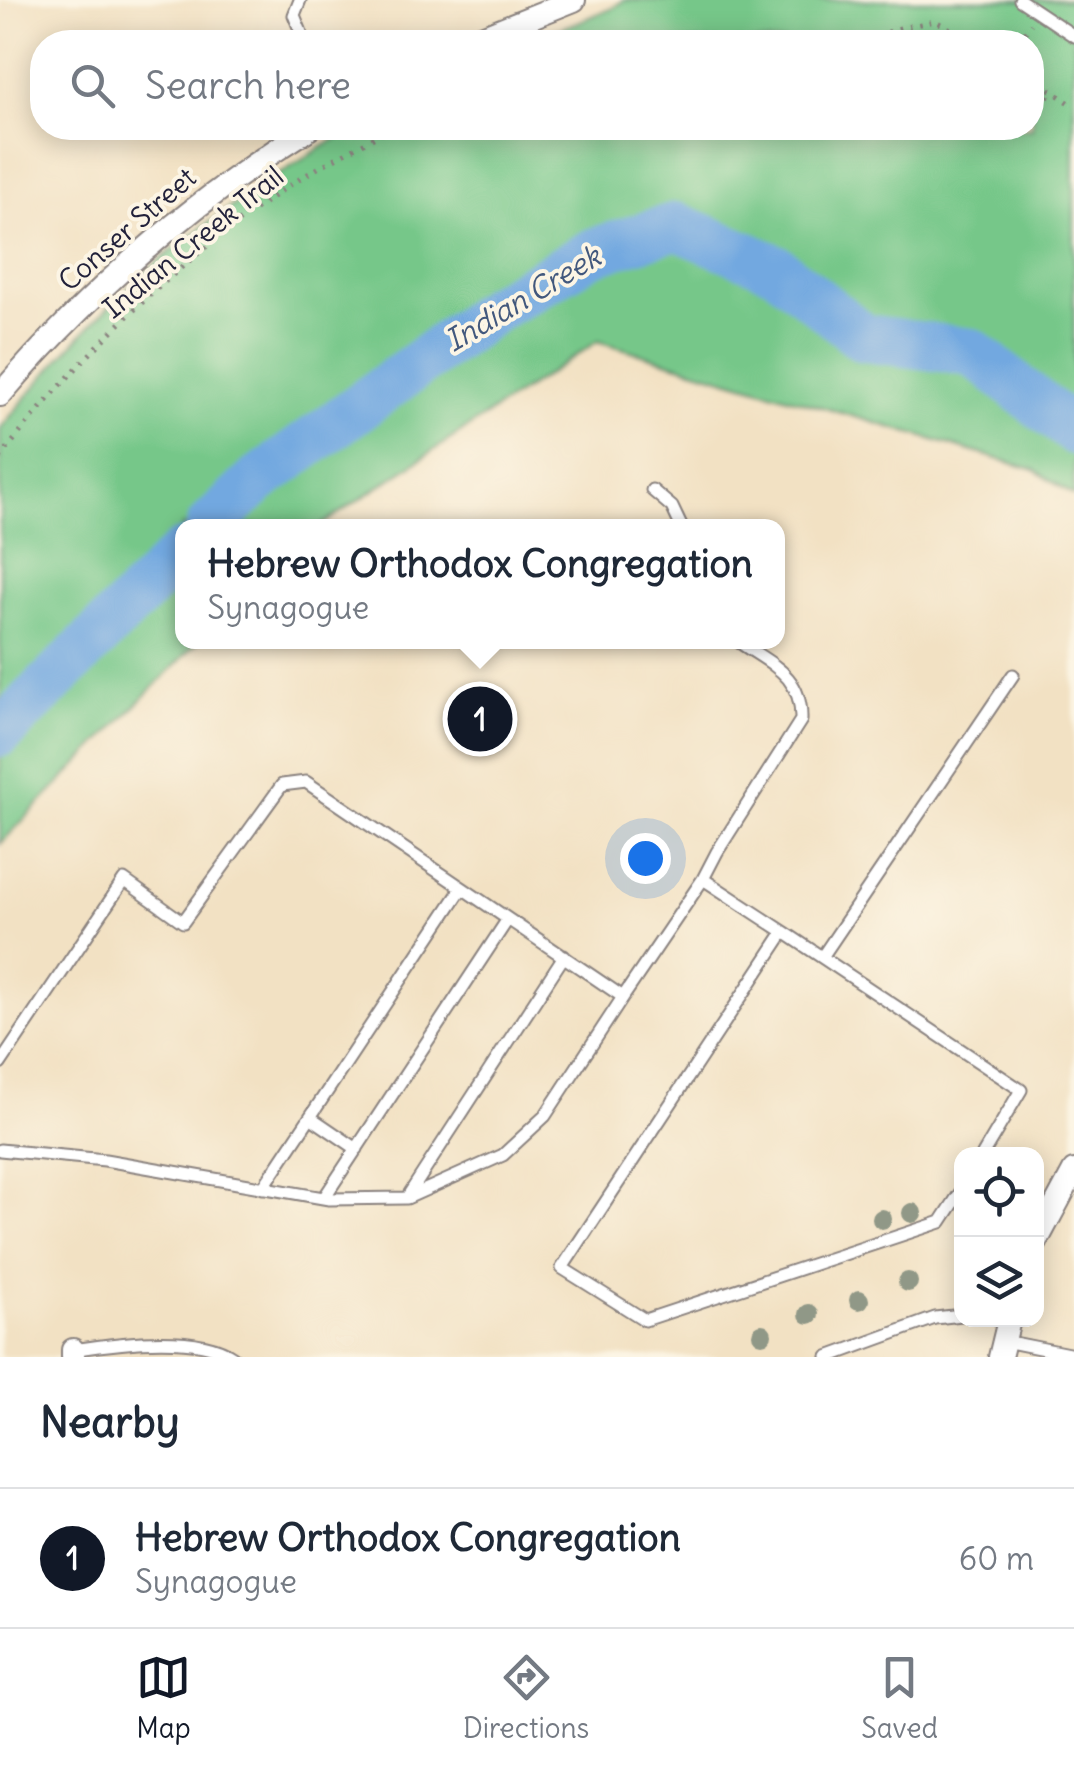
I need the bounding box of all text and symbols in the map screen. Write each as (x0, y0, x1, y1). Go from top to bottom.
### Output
search box (30, 30, 1044, 140)
icon: search (65, 58, 120, 113)
text: Search here (145, 62, 351, 109)
street label: Indian Creek Trail (95, 158, 291, 326)
street label: Conser Street (51, 159, 203, 299)
water label: Indian Creek (438, 236, 609, 359)
popup (175, 519, 785, 649)
text: Hebrew Orthodox Congregation (207, 540, 753, 587)
text: Synagogue (207, 587, 369, 628)
pin: 1 (448, 682, 512, 756)
your location (620, 833, 671, 884)
map controls (954, 1147, 1044, 1327)
button: locate (954, 1147, 1044, 1237)
button: layers (954, 1237, 1044, 1327)
text: Nearby (40, 1396, 179, 1448)
text: Hebrew Orthodox Congregation (135, 1514, 681, 1561)
text: 1 (66, 1538, 79, 1579)
text: 60 m (959, 1538, 1034, 1579)
text: Synagogue (135, 1561, 297, 1602)
tab: Map (136, 1650, 191, 1746)
tab: Directions (463, 1650, 589, 1746)
tab: Saved (861, 1650, 938, 1746)

